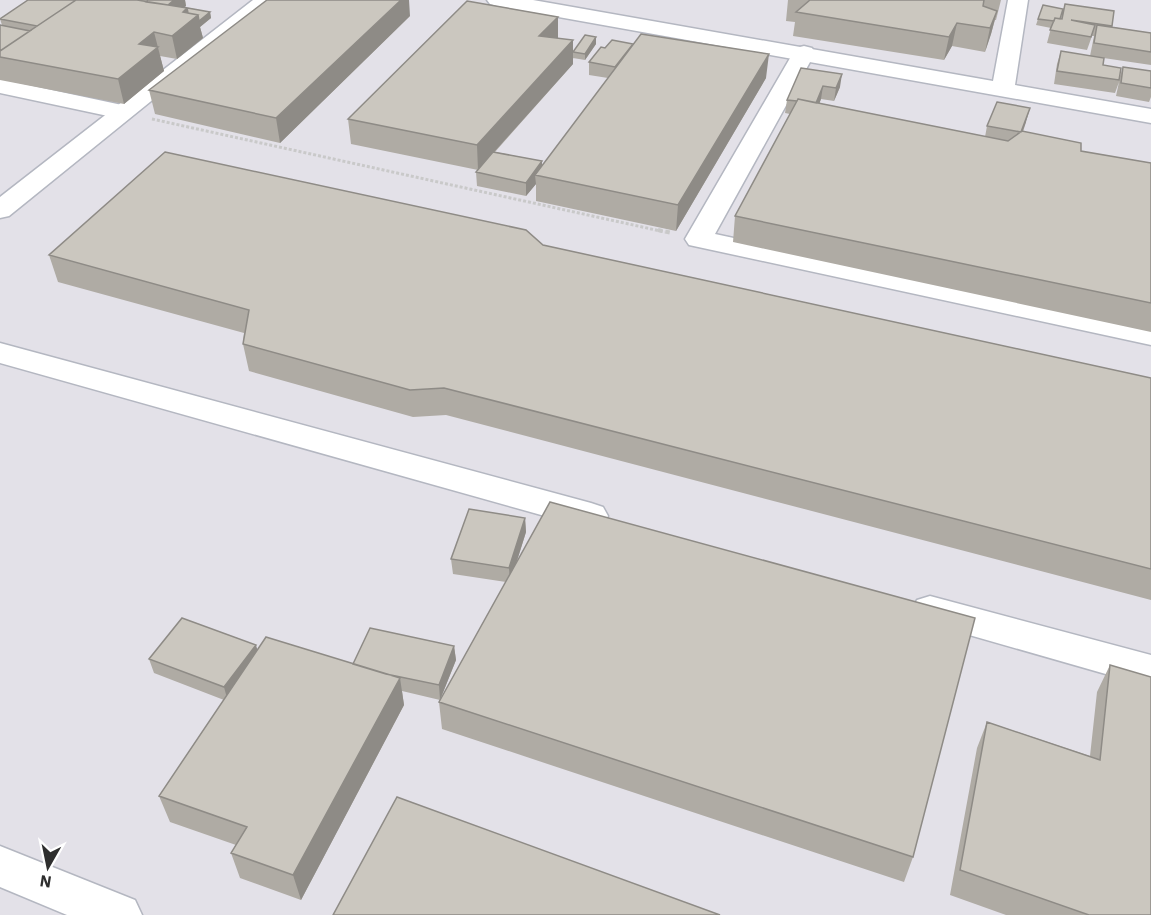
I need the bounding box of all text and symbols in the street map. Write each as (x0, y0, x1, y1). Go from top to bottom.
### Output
north arrow (18, 837, 78, 897)
text: N (38, 871, 53, 893)

